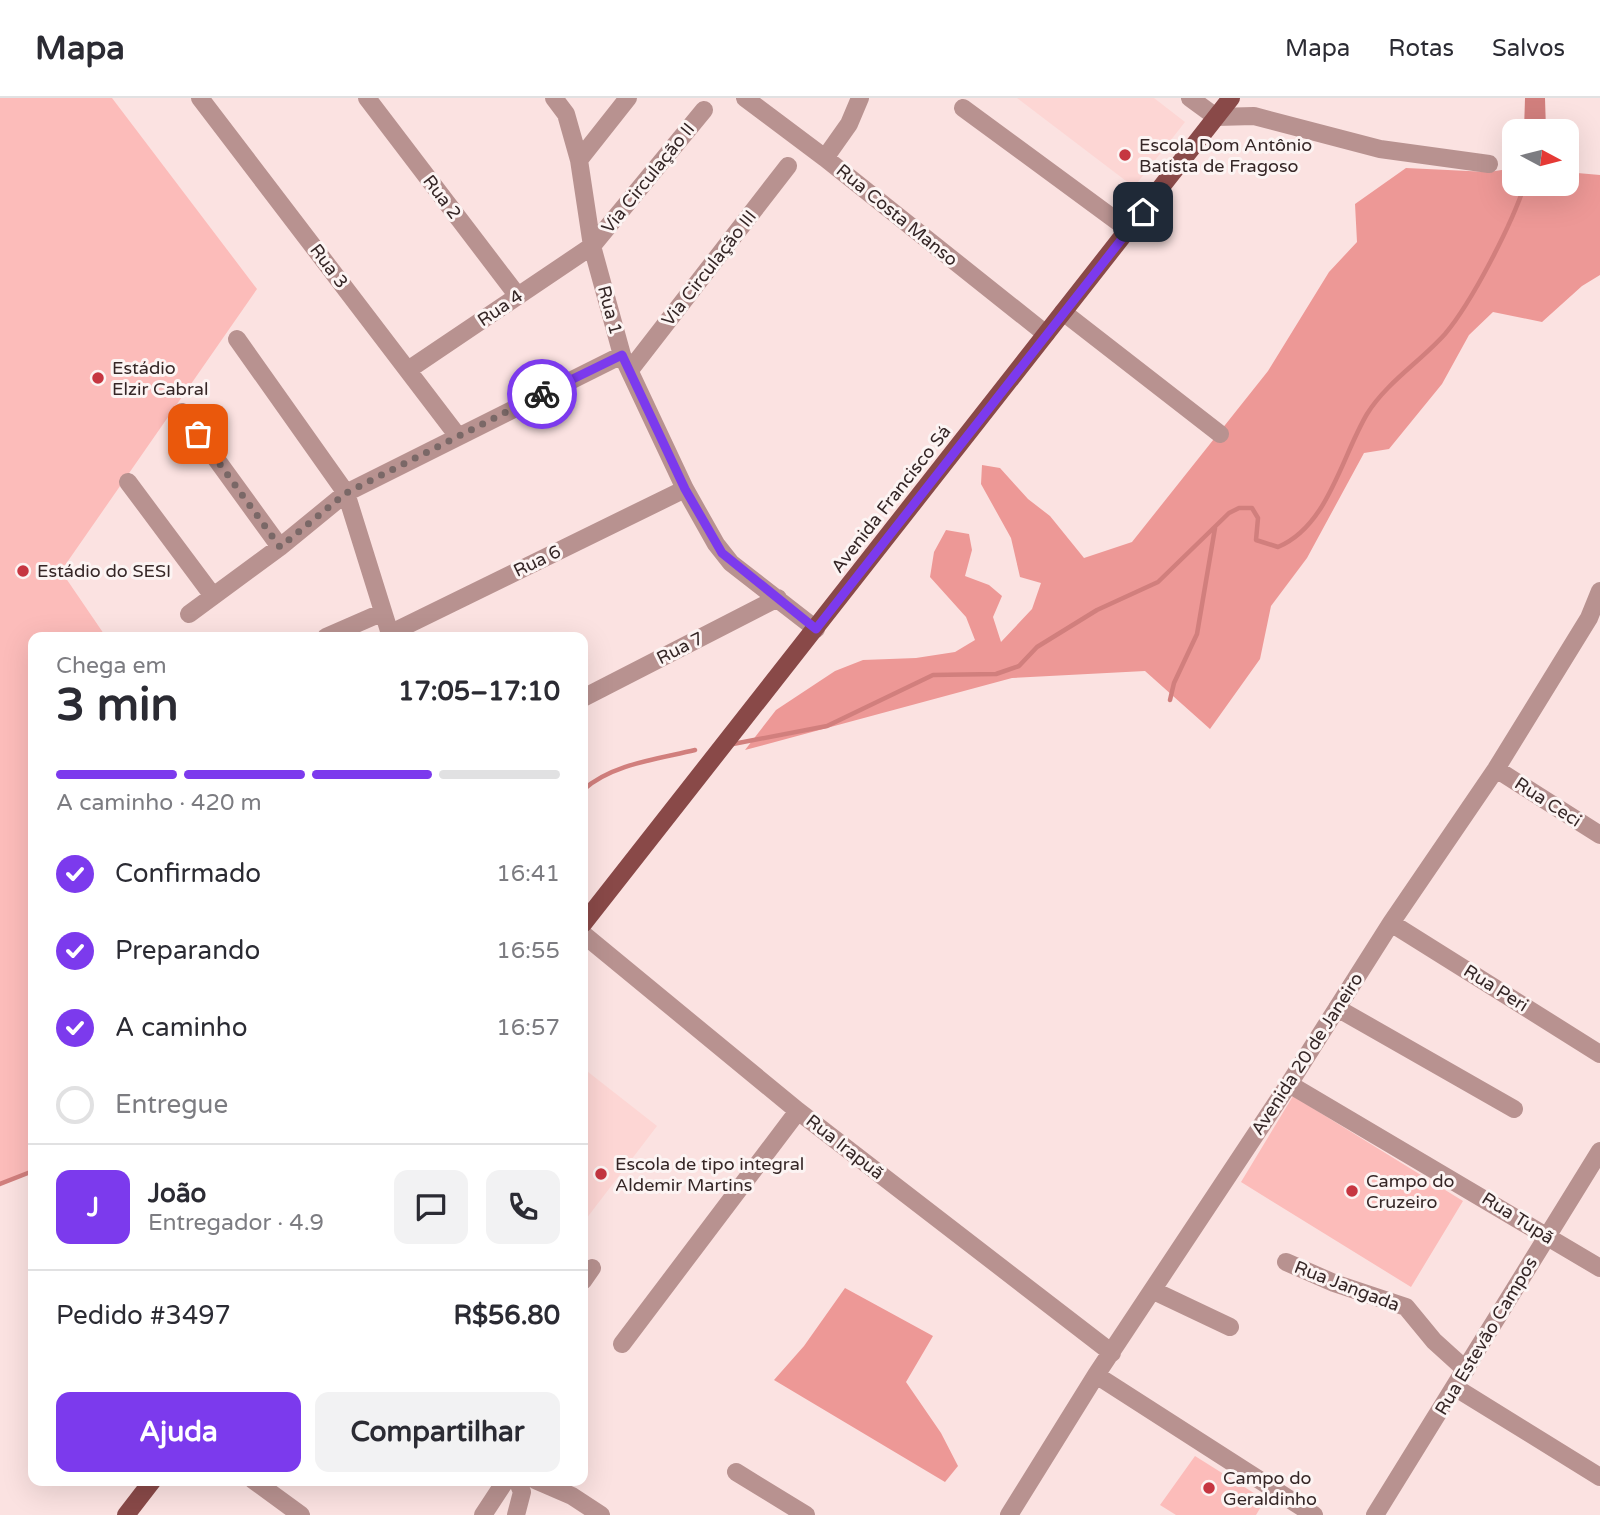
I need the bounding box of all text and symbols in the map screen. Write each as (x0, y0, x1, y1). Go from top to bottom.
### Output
text: Mapa (35, 29, 125, 68)
text: Mapa (1285, 34, 1350, 63)
text: Rotas (1388, 34, 1454, 63)
text: Salvos (1492, 34, 1565, 63)
street label: Via Circulação II (597, 118, 699, 238)
north arrow (1502, 119, 1578, 196)
map controls (1502, 119, 1579, 196)
place label: Escola Dom Antônio Batista de Fragoso (1139, 134, 1312, 177)
marker: Escola Dom Antônio Batista de Fragoso (1117, 147, 1133, 163)
street label: Rua Costa Manso (832, 159, 962, 271)
street label: Rua 2 (418, 170, 466, 224)
pin (1113, 182, 1173, 242)
icon: home (1124, 193, 1162, 231)
street label: Via Circulação III (657, 206, 761, 330)
street label: Rua 3 (305, 239, 353, 293)
street label: Rua 1 (593, 283, 627, 337)
street label: Rua 4 (473, 285, 527, 331)
place label: Estádio Elzir Cabral (112, 357, 208, 400)
courier (507, 359, 577, 429)
marker: Estádio Elzir Cabral (90, 370, 106, 386)
icon: bike (523, 375, 561, 413)
pin (168, 404, 228, 464)
icon: bag (179, 415, 217, 453)
street label: Avenida Francisco Sá (826, 421, 956, 577)
street label: Rua 6 (510, 540, 564, 582)
place label: Estádio do SESI (37, 560, 171, 582)
marker: Estádio do SESI (15, 563, 31, 579)
street label: Rua 7 (653, 627, 707, 669)
text: Chega em (56, 652, 167, 680)
text: 17:05–17:10 (398, 676, 560, 707)
text: 3 min (56, 678, 179, 733)
street label: Rua Ceci (1511, 772, 1585, 832)
text: A caminho · 420 m (56, 789, 262, 817)
icon: check (56, 855, 94, 893)
text: Confirmado (115, 858, 261, 889)
text: 16:41 (496, 860, 560, 888)
icon: check (56, 932, 94, 970)
text: Preparando (115, 935, 260, 966)
text: 16:55 (496, 937, 560, 965)
street label: Rua Peri (1460, 960, 1532, 1016)
street label: Avenida 20 de Janeiro (1246, 969, 1368, 1139)
icon: check (56, 1009, 94, 1047)
text: A caminho (115, 1012, 247, 1043)
text: 16:57 (496, 1014, 560, 1042)
text: Entregue (115, 1089, 228, 1120)
street label: Rua Irapuã (802, 1110, 888, 1184)
place label: Escola de tipo integral Aldemir Martins (615, 1153, 804, 1196)
marker: Escola de tipo integral Aldemir Martins (593, 1166, 609, 1182)
button: chat (394, 1170, 468, 1244)
button: phone (486, 1170, 560, 1244)
place label: Campo do Cruzeiro (1366, 1170, 1454, 1213)
text: João (148, 1178, 206, 1209)
marker: Campo do Cruzeiro (1344, 1183, 1360, 1199)
street label: Rua Tupã (1478, 1187, 1558, 1249)
text: J (87, 1192, 99, 1223)
text: Entregador · 4.9 (148, 1209, 324, 1237)
street label: Rua Estevão Campos (1430, 1253, 1542, 1419)
street label: Rua Jangada (1291, 1256, 1403, 1316)
text: Pedido #3497 (56, 1300, 231, 1331)
text: R$56.80 (454, 1300, 560, 1331)
button: Ajuda (56, 1392, 301, 1472)
button: Compartilhar (315, 1392, 560, 1472)
place label: Campo do Geraldinho (1223, 1467, 1317, 1510)
marker: Campo do Geraldinho (1201, 1480, 1217, 1496)

